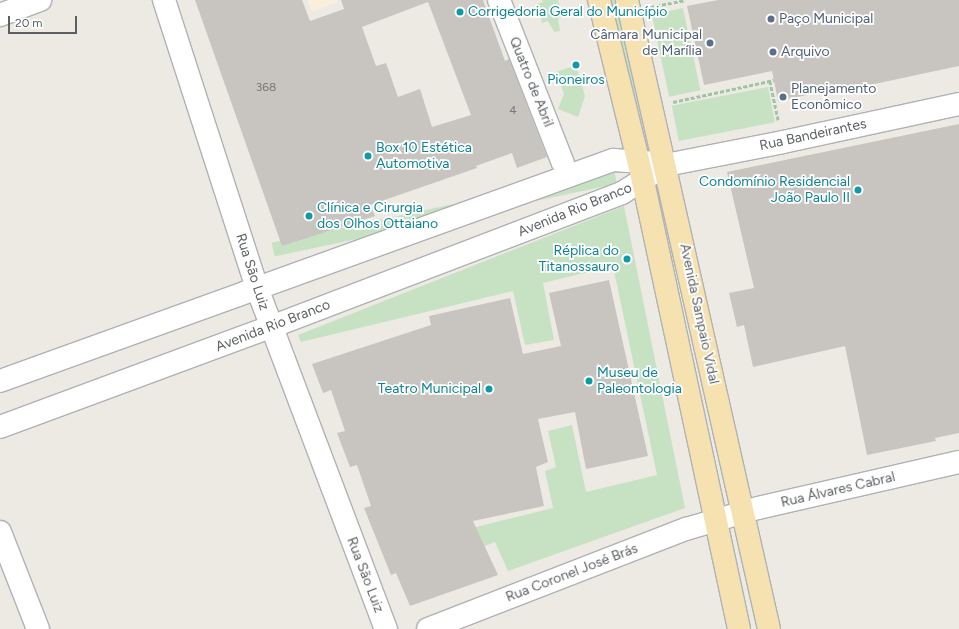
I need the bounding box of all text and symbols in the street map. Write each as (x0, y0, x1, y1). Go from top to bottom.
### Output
place label: Corrigedoria Geral do Município (468, 4, 667, 20)
marker: Corrigedoria Geral do Município (455, 7, 465, 17)
scale bar (10, 8, 79, 34)
place label: Paço Municipal (779, 11, 873, 27)
marker: Paço Municipal (766, 14, 776, 24)
text: 20 m (15, 16, 43, 30)
place label: Câmara Municipal de Marília (590, 27, 702, 60)
street label: Quatro de Abril (505, 35, 557, 129)
marker: Câmara Municipal de Marília (705, 38, 715, 48)
place label: Arquivo (781, 44, 830, 60)
marker: Arquivo (768, 47, 778, 57)
marker: Pioneiros (571, 60, 581, 70)
place label: Pioneiros (547, 72, 605, 88)
house number: 368 (256, 81, 276, 95)
place label: Planejamento Econômico (791, 81, 876, 114)
marker: Planejamento Econômico (778, 92, 788, 102)
house number: 4 (509, 104, 517, 118)
street label: Rua Bandeirantes (758, 115, 868, 155)
place label: Box 10 Estética Automotiva (376, 140, 472, 172)
marker: Box 10 Estética Automotiva (363, 151, 373, 161)
place label: Condomínio Residencial João Paulo II (699, 174, 850, 206)
street label: Avenida Rio Branco (516, 179, 634, 241)
marker: Condomínio Residencial João Paulo II (853, 185, 863, 195)
place label: Clínica e Cirurgia dos Olhos Ottaiano (317, 200, 438, 232)
marker: Clínica e Cirurgia dos Olhos Ottaiano (304, 211, 314, 221)
street label: Rua São Luiz (232, 232, 272, 312)
street label: Avenida Sampaio Vidal (676, 242, 722, 386)
place label: Réplica do Titanossauro (539, 243, 619, 276)
marker: Réplica do Titanossauro (622, 254, 632, 264)
street label: Avenida Rio Branco (213, 296, 333, 356)
place label: Museu de Paleontologia (597, 365, 682, 398)
marker: Museu de Paleontologia (584, 376, 594, 386)
place label: Teatro Municipal (378, 381, 481, 397)
marker: Teatro Municipal (484, 384, 494, 394)
street label: Rua Álvares Cabral (779, 469, 897, 511)
street label: Rua São Luiz (343, 535, 387, 615)
street label: Rua Coronel José Brás (504, 540, 640, 606)

